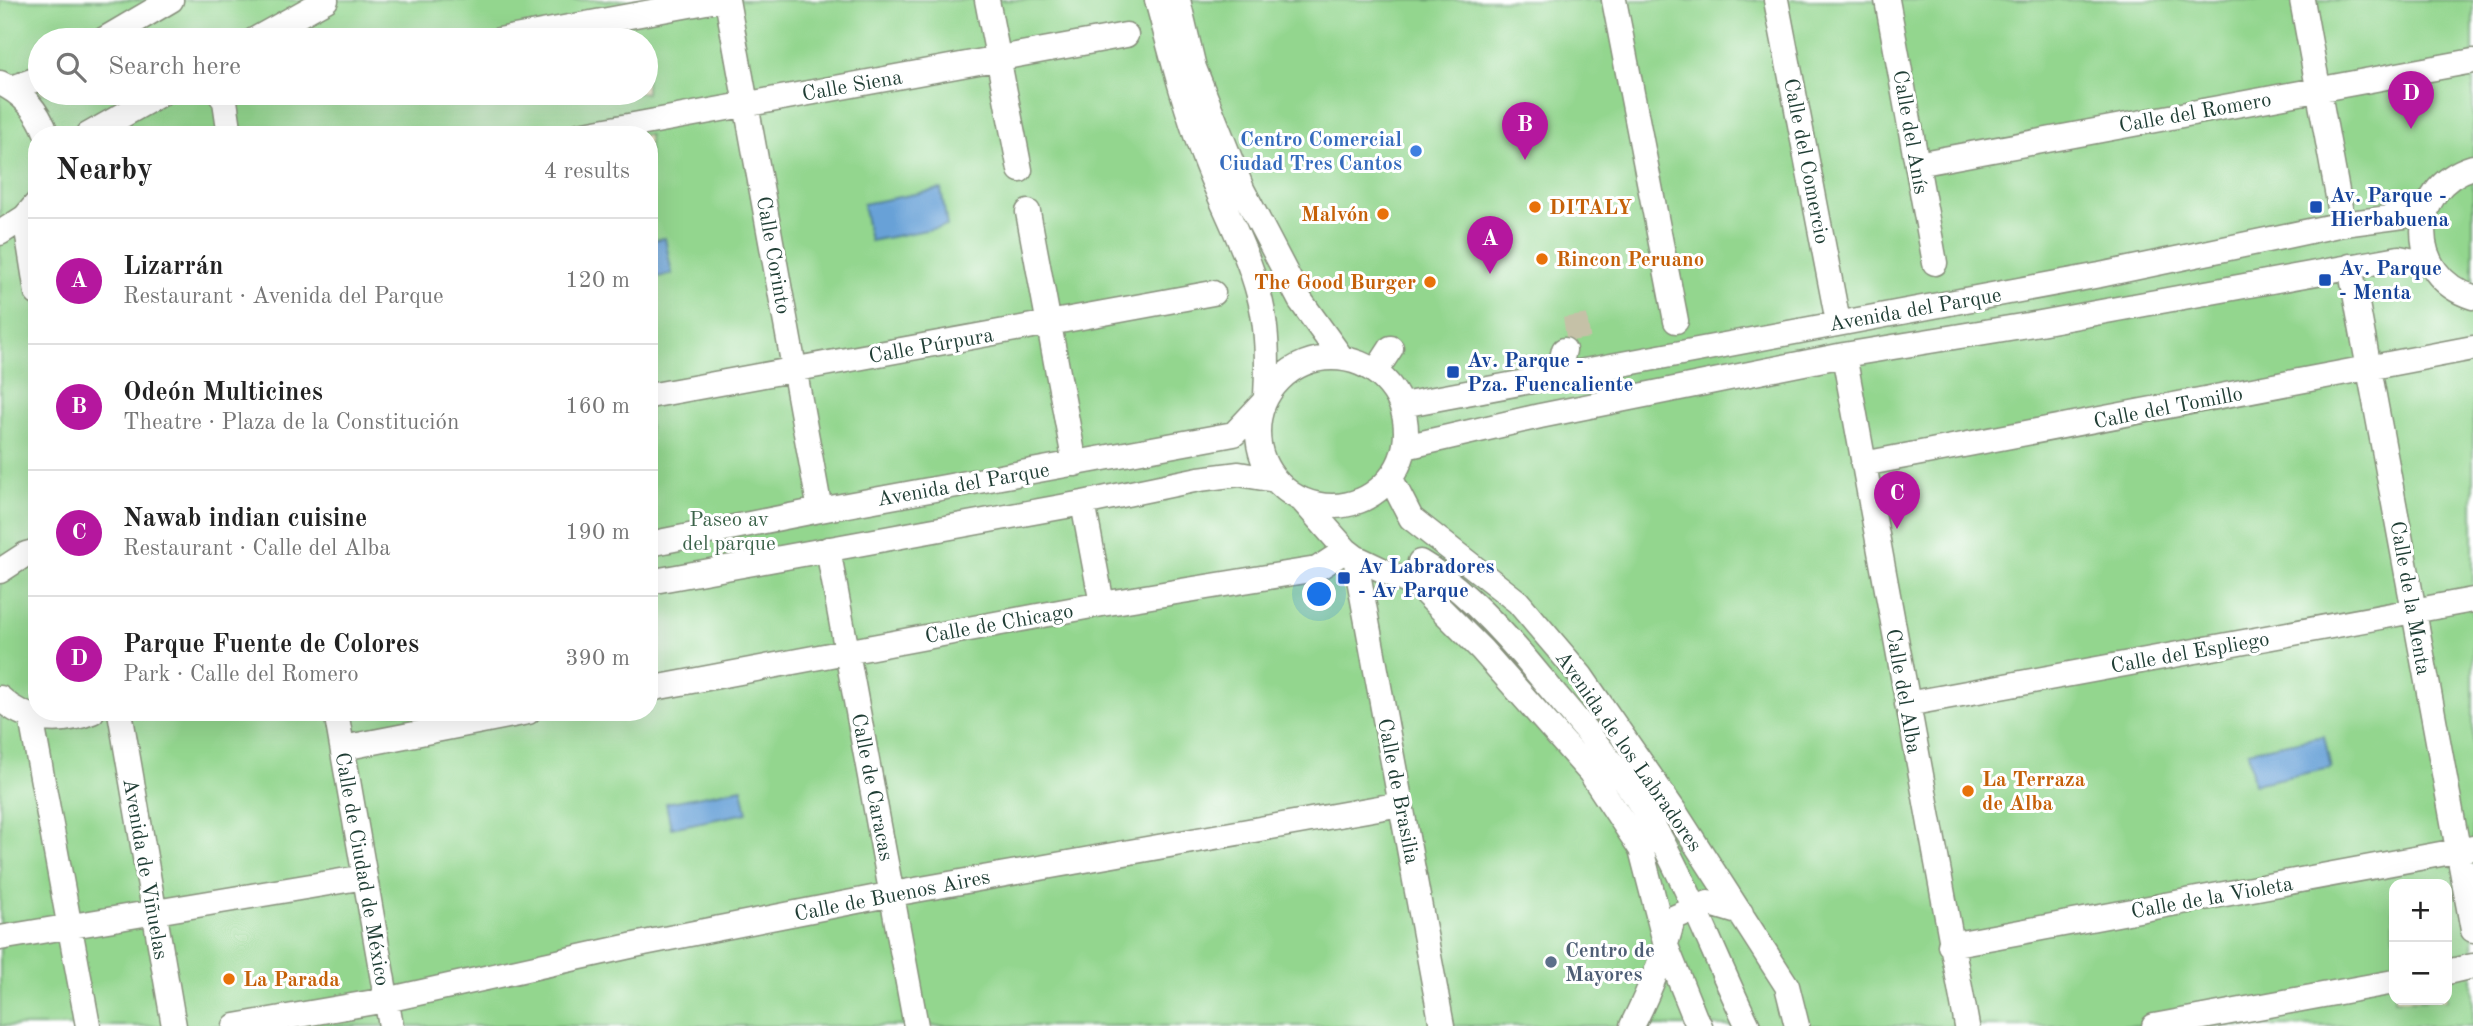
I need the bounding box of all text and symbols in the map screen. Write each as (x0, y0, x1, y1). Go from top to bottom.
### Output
search box (28, 28, 658, 105)
icon: search (52, 48, 90, 86)
text: Search here (108, 54, 241, 80)
street label: Calle Siena (801, 67, 904, 106)
street label: Calle del Anís (1888, 69, 1931, 196)
pin: D (2388, 71, 2434, 129)
street label: Calle del Comercio (1779, 77, 1832, 246)
street label: Calle del Romero (2117, 90, 2273, 137)
pin: B (1502, 102, 1548, 160)
place label: Centro Comercial Ciudad Tres Cantos (1219, 130, 1402, 175)
marker: Centro Comercial Ciudad Tres Cantos (1408, 143, 1424, 159)
text: Nearby (56, 156, 153, 186)
text: 4 results (544, 160, 630, 183)
place label: Av. Parque - Hierbabuena (2330, 186, 2450, 231)
street label: Calle Corinto (752, 195, 793, 316)
place label: DITALY (1549, 198, 1632, 219)
marker: DITALY (1527, 199, 1543, 215)
marker: Av. Parque - Hierbabuena (2308, 199, 2324, 215)
place label: Malvón (1301, 205, 1369, 226)
marker: Malvón (1375, 206, 1391, 222)
pin: A (1467, 216, 1513, 274)
place label: Rincon Peruano (1556, 250, 1704, 271)
marker: Rincon Peruano (1534, 251, 1550, 267)
text: Lizarrán (123, 254, 224, 280)
place label: Av. Parque - Menta (2339, 259, 2442, 304)
text: A (70, 269, 88, 292)
text: 120 m (565, 269, 630, 292)
marker: Av. Parque - Menta (2317, 272, 2333, 288)
place label: The Good Burger (1254, 273, 1416, 294)
marker: The Good Burger (1422, 274, 1438, 290)
text: Restaurant · Avenida del Parque (123, 285, 444, 308)
street label: Avenida del Parque (1827, 285, 2003, 336)
street label: Calle Púrpura (867, 325, 995, 368)
place label: Av. Parque - Pza. Fuencaliente (1467, 351, 1633, 396)
marker: Av. Parque - Pza. Fuencaliente (1445, 364, 1461, 380)
text: Odeón Multicines (123, 380, 323, 406)
street label: Calle del Tomillo (2092, 384, 2245, 433)
text: B (71, 395, 87, 418)
text: 160 m (565, 395, 630, 418)
text: Theatre · Plaza de la Constitución (123, 411, 459, 434)
street label: Avenida del Parque (875, 460, 1051, 511)
pin: C (1874, 471, 1920, 529)
text: Nawab indian cuisine (123, 506, 367, 532)
park label: Paseo av del parque (682, 510, 776, 555)
street label: Calle de la Menta (2386, 520, 2433, 677)
text: C (71, 521, 87, 544)
text: 190 m (565, 521, 630, 544)
text: Restaurant · Calle del Alba (123, 537, 391, 560)
place label: Av Labradores - Av Parque (1358, 557, 1495, 602)
marker: Av Labradores - Av Parque (1336, 570, 1352, 586)
your location (1302, 577, 1336, 611)
street label: Calle de Chicago (923, 601, 1075, 648)
street label: Calle del Alba (1881, 627, 1924, 755)
street label: Calle del Espliego (2109, 629, 2271, 678)
text: Parque Fuente de Colores (123, 632, 419, 658)
text: D (70, 647, 88, 670)
text: 390 m (565, 647, 630, 670)
street label: Avenida de los Labradores (1551, 648, 1705, 856)
text: Park · Calle del Romero (123, 663, 359, 686)
street label: Calle de Caracas (847, 712, 896, 863)
street label: Calle de Brasilia (1373, 717, 1422, 866)
street label: Calle de Ciudad de México (331, 751, 392, 988)
place label: La Terraza de Alba (1982, 770, 2086, 815)
street label: Avenida de Viñuelas (118, 777, 171, 961)
marker: La Terraza de Alba (1960, 783, 1976, 799)
street label: Calle de Buenos Aires (793, 867, 992, 926)
street label: Calle de la Violeta (2130, 874, 2295, 923)
map controls (2389, 879, 2452, 1005)
button: + (2389, 879, 2452, 942)
place label: Centro de Mayores (1565, 941, 1655, 986)
button: − (2389, 942, 2452, 1005)
marker: Centro de Mayores (1543, 954, 1559, 970)
place label: La Parada (243, 970, 340, 991)
marker: La Parada (221, 971, 237, 987)

